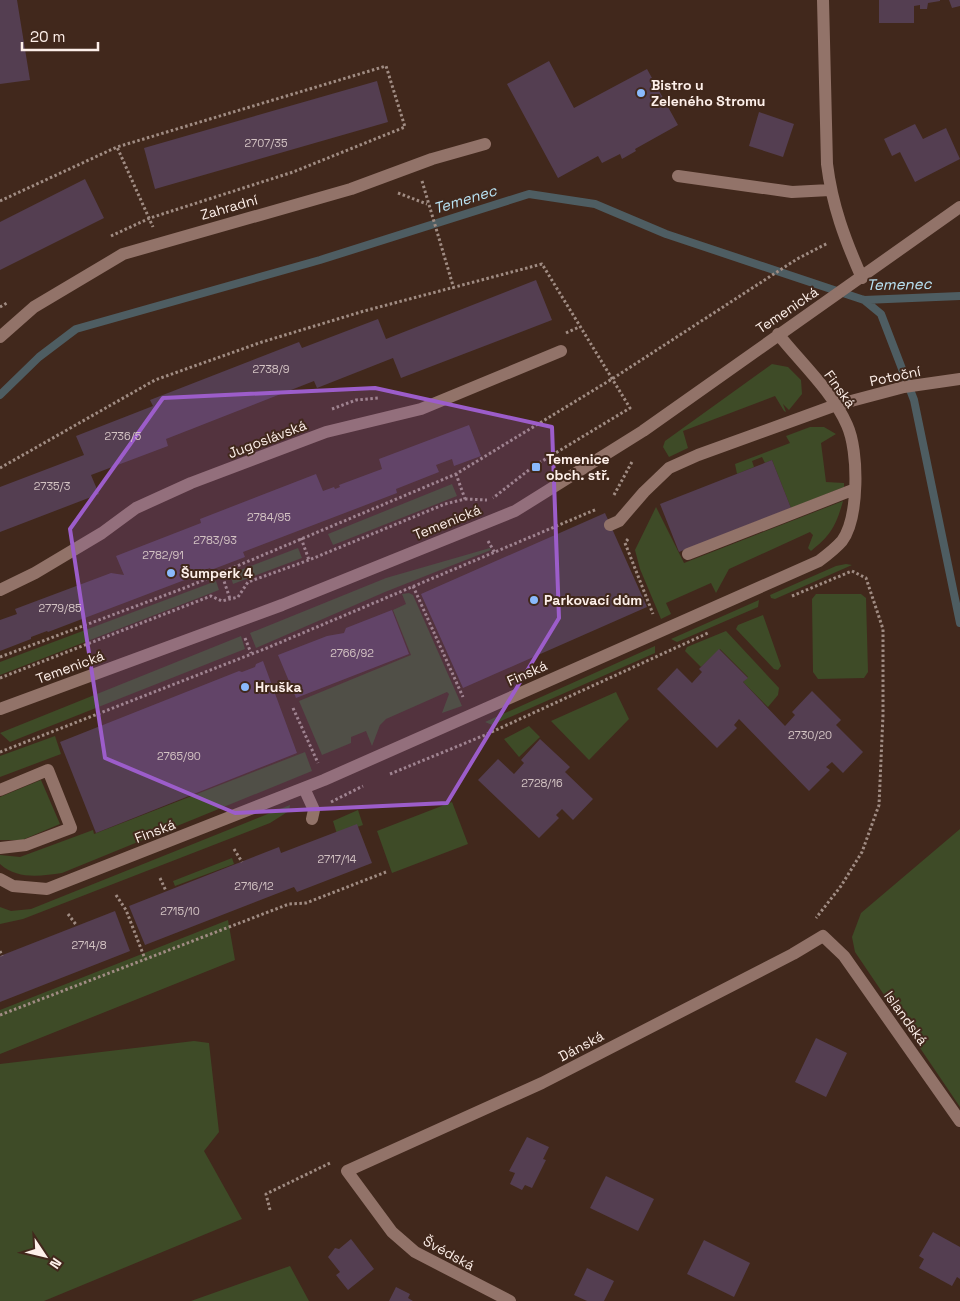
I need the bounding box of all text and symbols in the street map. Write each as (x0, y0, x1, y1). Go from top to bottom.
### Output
scale bar (22, 20, 99, 52)
text: 20 m (30, 27, 65, 46)
place label: Bistro u Zeleného Stromu (651, 76, 765, 110)
marker: Bistro u Zeleného Stromu (635, 87, 647, 99)
house number: 2707/35 (244, 136, 288, 150)
water label: Temenec (431, 180, 500, 218)
street label: Zahradní (198, 190, 260, 224)
water label: Temenec (866, 274, 933, 294)
street label: Temenická (752, 283, 822, 337)
house number: 2738/9 (252, 362, 290, 376)
street label: Potoční (868, 362, 923, 390)
street label: Finská (820, 367, 860, 411)
street label: Jugoslávská (225, 416, 309, 462)
house number: 2736/5 (105, 429, 142, 443)
place label: Temenice obch. stř. (546, 450, 610, 484)
marker: Temenice obch. stř. (530, 461, 542, 473)
house number: 2735/3 (34, 479, 71, 493)
street label: Temenická (411, 500, 483, 544)
house number: 2784/95 (247, 510, 291, 524)
house number: 2783/93 (193, 533, 237, 547)
house number: 2782/91 (142, 548, 184, 562)
place label: Šumperk 4 (181, 564, 253, 582)
marker: Šumperk 4 (165, 567, 177, 579)
place label: Parkovací dům (544, 591, 642, 609)
marker: Parkovací dům (528, 594, 540, 606)
house number: 2779/85 (38, 601, 82, 615)
street label: Temenická (33, 646, 107, 688)
house number: 2766/92 (330, 646, 374, 660)
street label: Finská (504, 656, 550, 690)
place label: Hruška (255, 678, 302, 696)
marker: Hruška (239, 681, 251, 693)
house number: 2730/20 (788, 728, 832, 742)
house number: 2765/90 (157, 749, 201, 763)
house number: 2728/16 (521, 776, 563, 790)
street label: Finská (132, 815, 178, 847)
house number: 2717/14 (318, 852, 357, 866)
house number: 2716/12 (234, 879, 274, 893)
house number: 2715/10 (160, 904, 200, 918)
house number: 2714/8 (71, 938, 107, 952)
street label: Islandská (880, 987, 932, 1049)
street label: Dánská (555, 1027, 607, 1065)
north arrow (20, 1231, 70, 1281)
street label: Švédská (420, 1232, 478, 1274)
text: N (46, 1254, 66, 1272)

